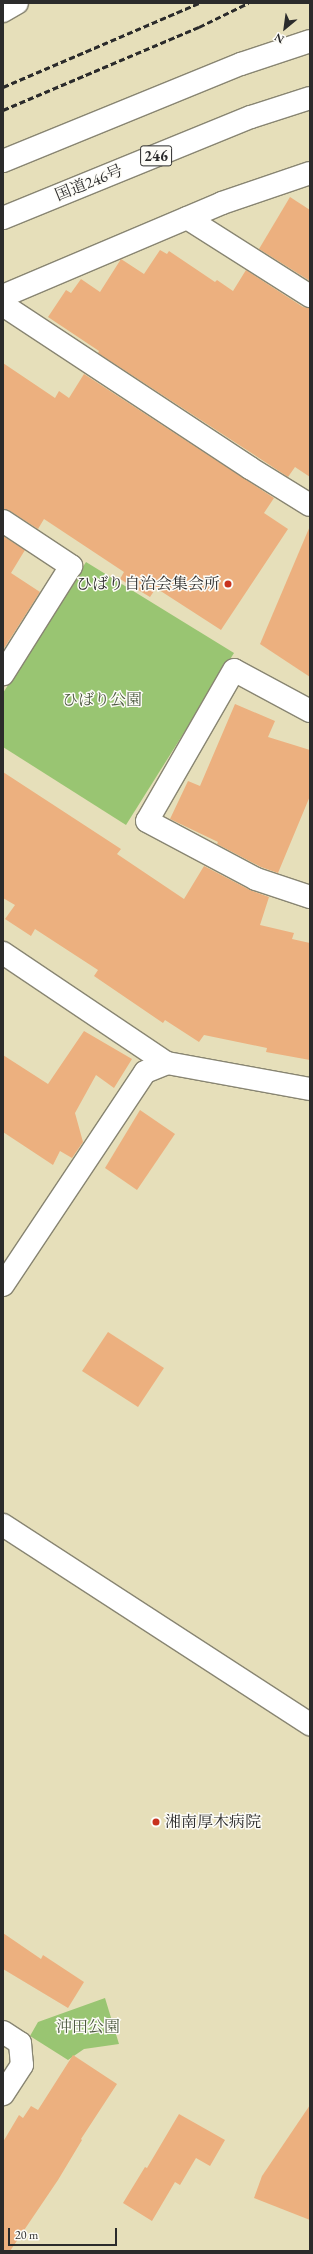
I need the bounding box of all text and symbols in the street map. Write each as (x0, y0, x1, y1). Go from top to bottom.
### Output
north arrow (265, 8, 305, 48)
text: N (272, 30, 286, 47)
road number: 246 (140, 143, 172, 169)
street label: 国道246号 (52, 161, 126, 205)
place label: ひばり自治会集会所 (76, 574, 220, 594)
marker: ひばり自治会集会所 (223, 579, 233, 589)
park label: ひばり公園 (62, 690, 142, 710)
place label: 湘南厚木病院 (165, 1812, 261, 1832)
marker: 湘南厚木病院 (150, 1816, 162, 1828)
park label: 沖田公園 (56, 2017, 120, 2037)
scale bar (10, 2220, 119, 2246)
text: 20 m (15, 2227, 38, 2243)

